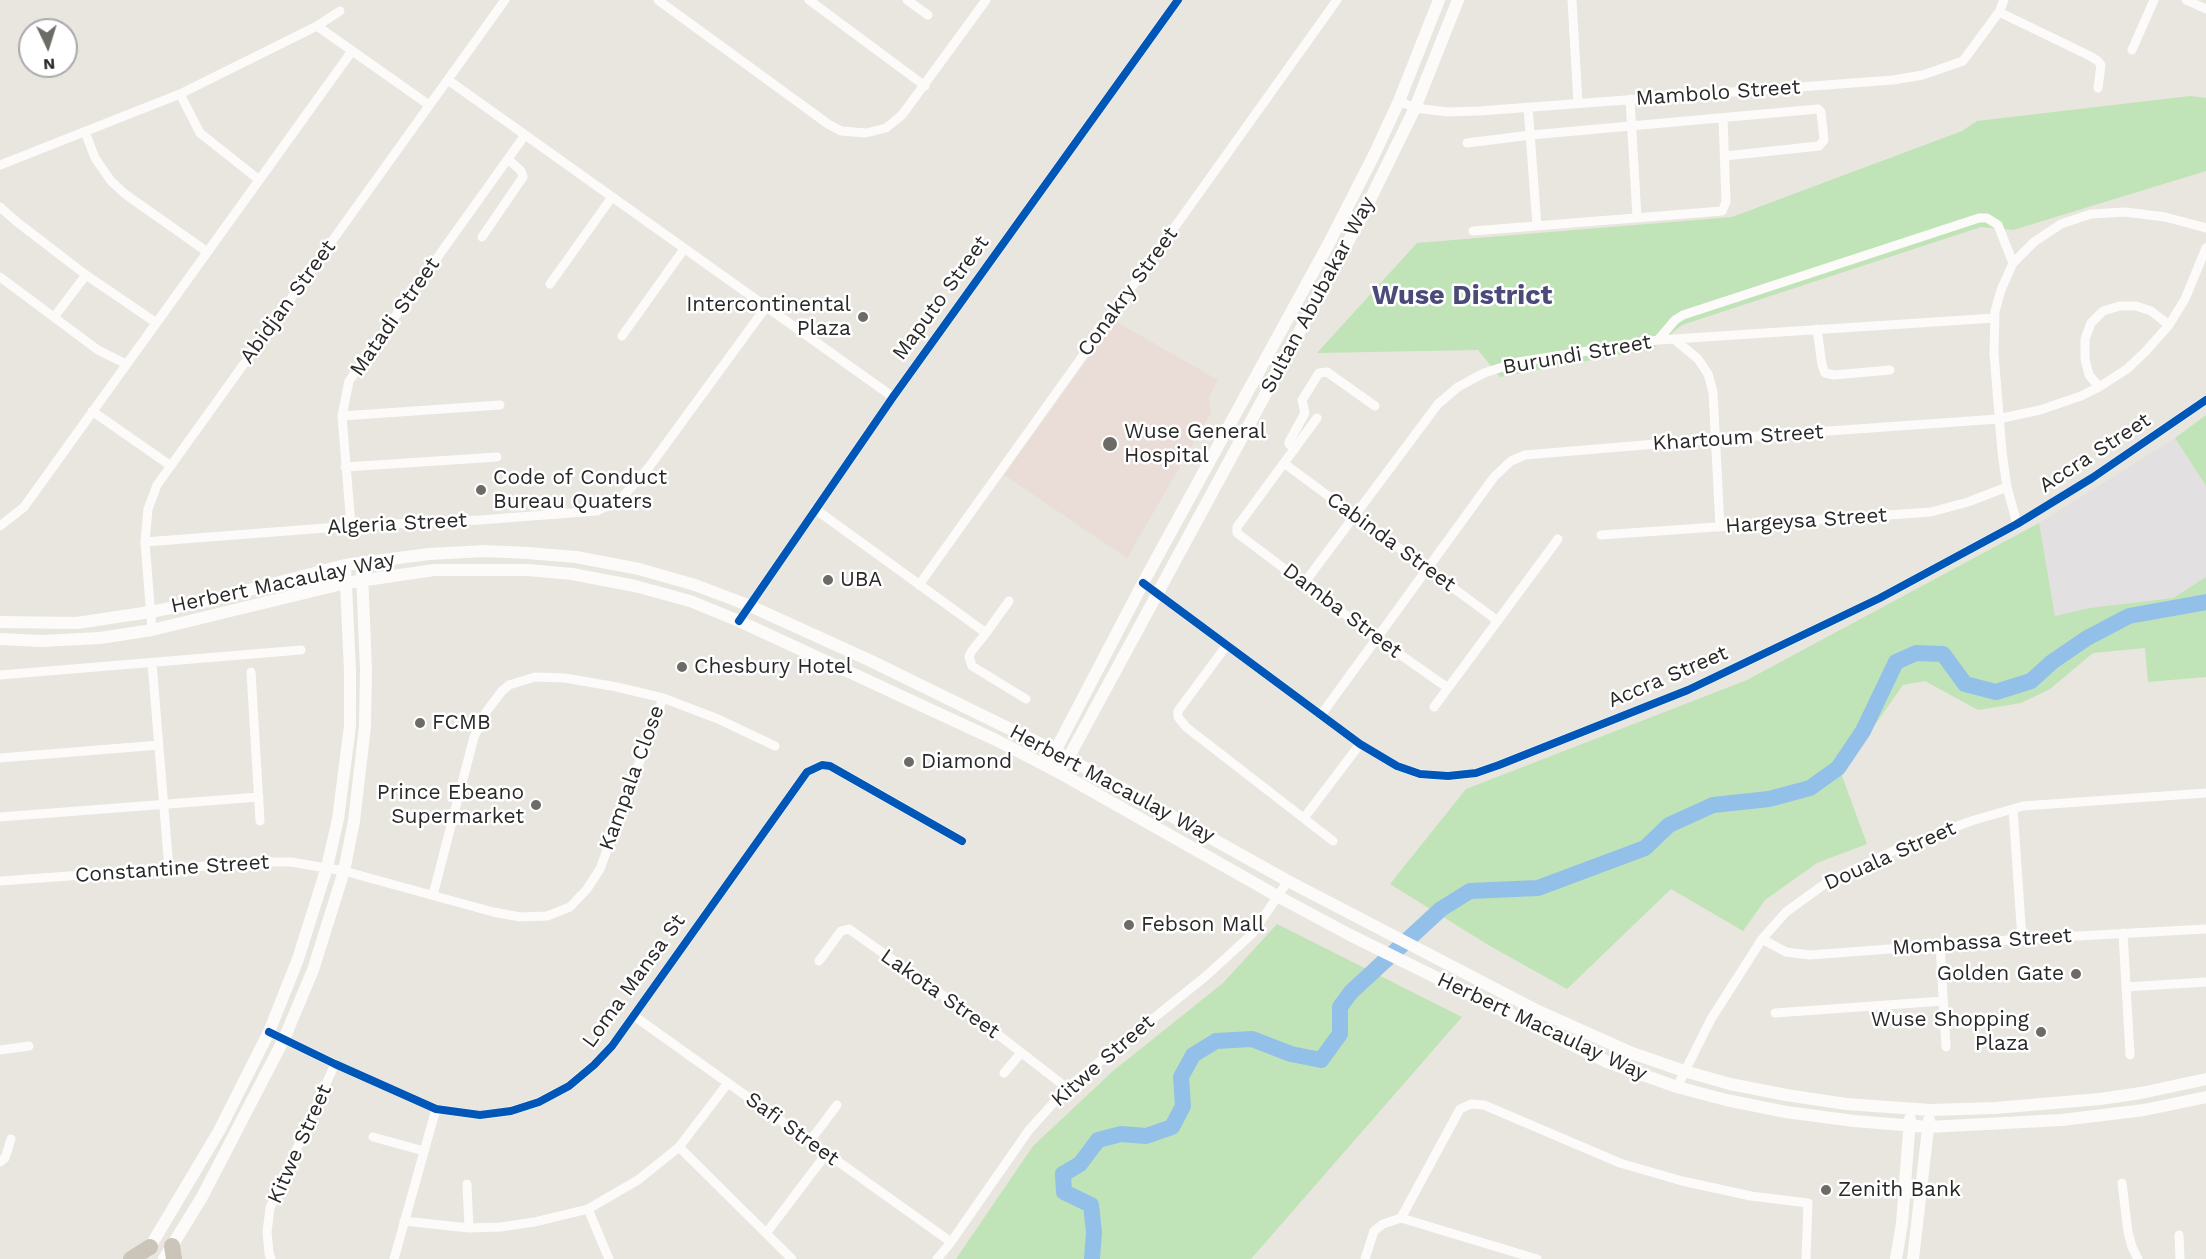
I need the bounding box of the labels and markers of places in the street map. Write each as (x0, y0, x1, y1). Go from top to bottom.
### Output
place label: Intercontinental Plaza (686, 292, 851, 342)
marker: Intercontinental Plaza (856, 310, 870, 324)
place label: Wuse General Hospital (1124, 419, 1266, 469)
marker: Wuse General Hospital (1101, 435, 1119, 453)
place label: Code of Conduct Bureau Quaters (493, 465, 667, 515)
marker: Code of Conduct Bureau Quaters (474, 483, 488, 497)
place label: UBA (840, 567, 882, 593)
marker: UBA (821, 573, 835, 587)
place label: Chesbury Hotel (694, 654, 852, 680)
marker: Chesbury Hotel (675, 660, 689, 674)
place label: FCMB (432, 710, 491, 736)
marker: FCMB (413, 716, 427, 730)
place label: Diamond (921, 749, 1012, 775)
marker: Diamond (902, 755, 916, 769)
place label: Prince Ebeano Supermarket (377, 780, 524, 830)
marker: Prince Ebeano Supermarket (529, 798, 543, 812)
place label: Febson Mall (1141, 912, 1264, 938)
marker: Febson Mall (1122, 918, 1136, 932)
place label: Golden Gate (1937, 961, 2064, 987)
marker: Golden Gate (2069, 967, 2083, 981)
place label: Wuse Shopping Plaza (1871, 1007, 2029, 1057)
marker: Wuse Shopping Plaza (2034, 1025, 2048, 1039)
place label: Zenith Bank (1838, 1177, 1961, 1203)
marker: Zenith Bank (1819, 1183, 1833, 1197)

